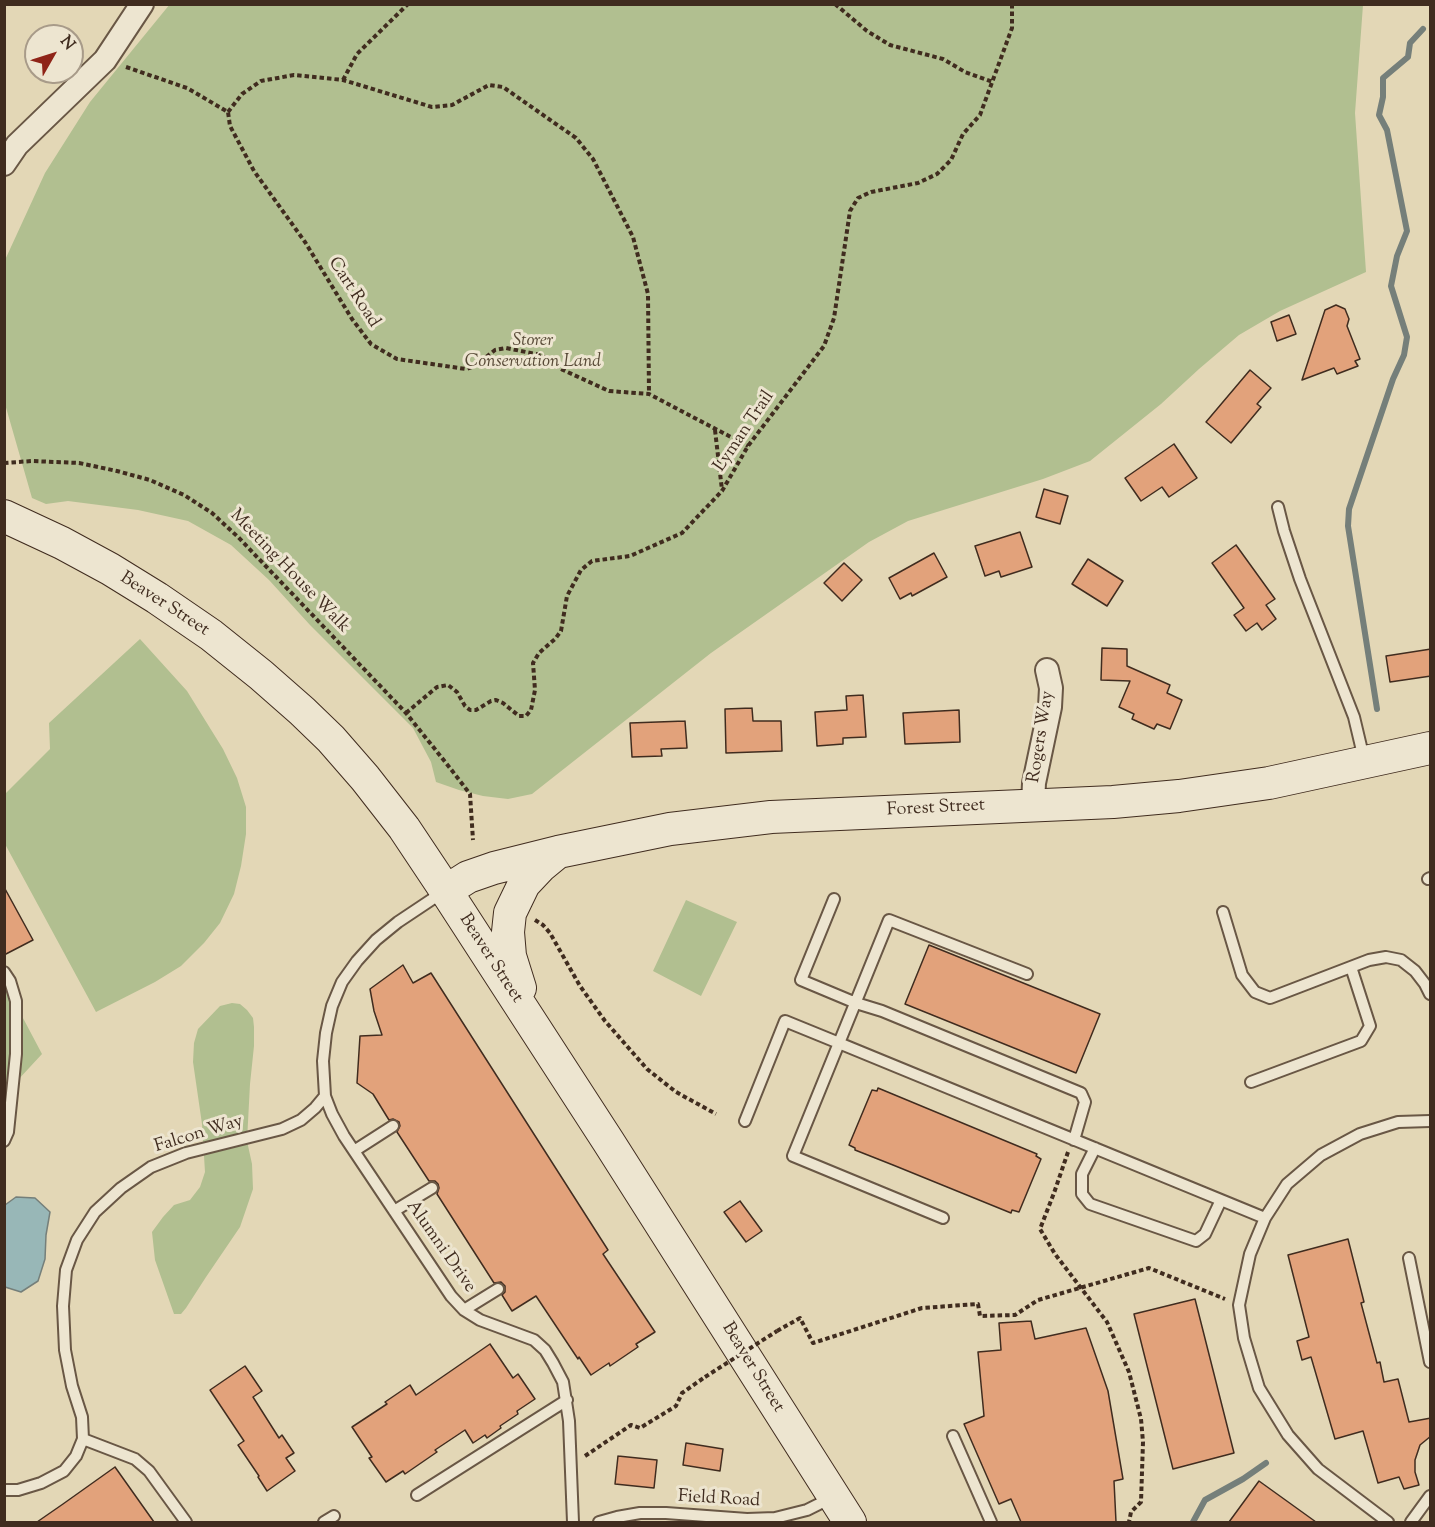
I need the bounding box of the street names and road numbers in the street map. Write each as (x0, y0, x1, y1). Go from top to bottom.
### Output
street label: Cart Road (322, 254, 384, 332)
street label: Lyman Trail (710, 387, 780, 477)
street label: Meeting House Walk (225, 506, 353, 638)
street label: Beaver Street (115, 568, 213, 642)
street label: Rogers Way (1024, 689, 1060, 785)
street label: Forest Street (886, 796, 986, 822)
street label: Beaver Street (453, 910, 527, 1008)
street label: Falcon Way (152, 1111, 246, 1159)
street label: Alumni Drive (400, 1197, 480, 1297)
street label: Beaver Street (716, 1319, 788, 1417)
street label: Field Road (677, 1487, 761, 1513)

